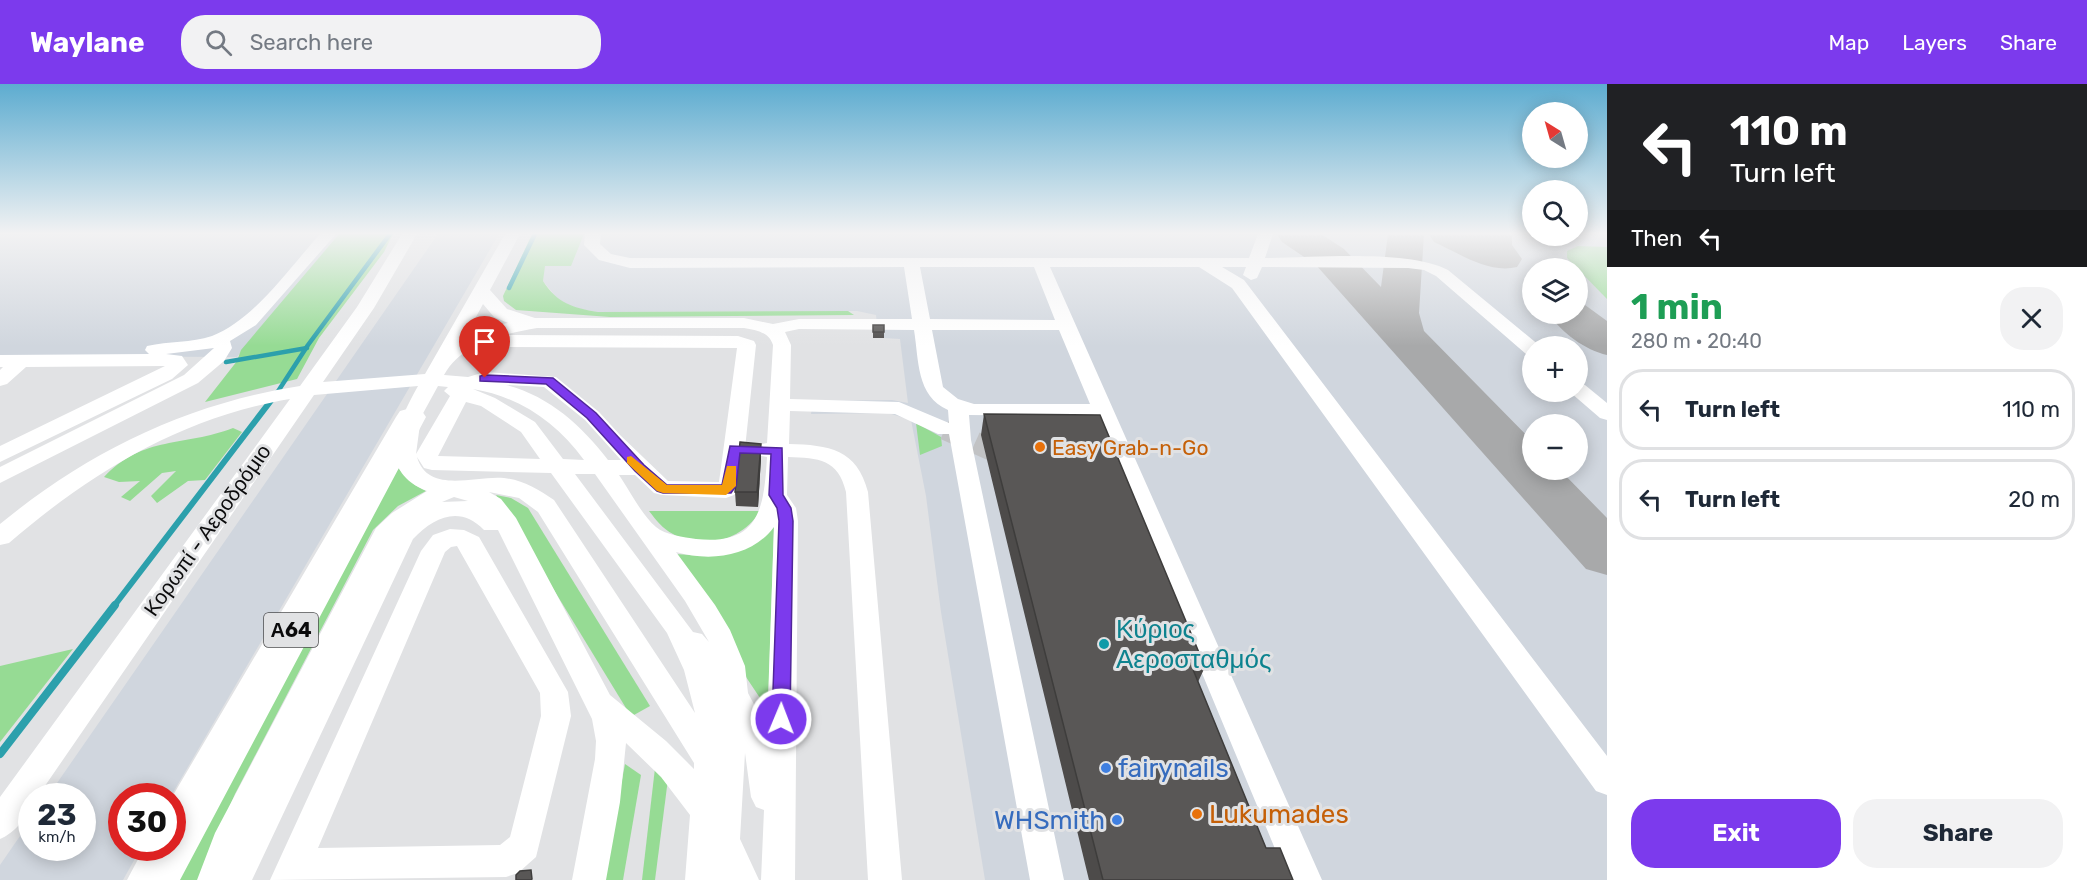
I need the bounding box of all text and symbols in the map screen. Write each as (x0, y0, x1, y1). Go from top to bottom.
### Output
search box (181, 15, 601, 69)
text: Waylane (30, 26, 145, 59)
icon: search (202, 26, 235, 59)
text: Search here (250, 29, 373, 56)
text: Map (1828, 30, 1869, 55)
text: Layers (1902, 30, 1967, 55)
text: Share (2000, 30, 2057, 55)
north arrow (1522, 102, 1588, 168)
map controls (1522, 102, 1588, 480)
text: 110 m (1730, 106, 1848, 156)
icon: left (1631, 108, 1709, 186)
text: Turn left (1730, 157, 1835, 189)
button: search (1522, 180, 1588, 246)
icon: left (1694, 222, 1727, 255)
text: Then (1631, 225, 1682, 252)
button: layers (1522, 258, 1588, 324)
text: 1 min (1631, 285, 1723, 328)
button: close (2000, 287, 2063, 350)
pin (459, 316, 510, 378)
icon: arrive (468, 325, 501, 358)
text: 280 m · 20:40 (1631, 329, 1762, 353)
button: + (1522, 336, 1588, 402)
icon: left (1634, 393, 1667, 426)
text: Turn left (1685, 396, 1780, 423)
text: 110 m (2002, 396, 2060, 423)
button: − (1522, 414, 1588, 480)
place label: Easy Grab-n-Go (1052, 435, 1208, 460)
street label: Κορωπί - Αεροδρόμιο (138, 439, 276, 621)
marker: Easy Grab-n-Go (1033, 440, 1047, 454)
icon: left (1634, 483, 1667, 516)
text: Turn left (1685, 486, 1780, 513)
text: 20 m (2008, 486, 2060, 513)
road number: Α64 (264, 613, 318, 647)
place label: Κύριος Αεροσταθμός (1116, 614, 1272, 675)
marker: Κύριος Αεροσταθμός (1097, 637, 1111, 651)
position arrow (749, 687, 813, 751)
place label: fairynails (1118, 753, 1229, 784)
marker: fairynails (1099, 761, 1113, 775)
speed limit sign: 30 (108, 783, 186, 861)
text: 23 (37, 797, 77, 833)
place label: Lukumades (1209, 799, 1349, 830)
button: Exit (1631, 799, 1841, 868)
button: Share (1853, 799, 2063, 868)
place label: WHSmith (994, 805, 1105, 836)
marker: Lukumades (1190, 807, 1204, 821)
marker: WHSmith (1110, 813, 1124, 827)
text: km/h (38, 828, 76, 846)

